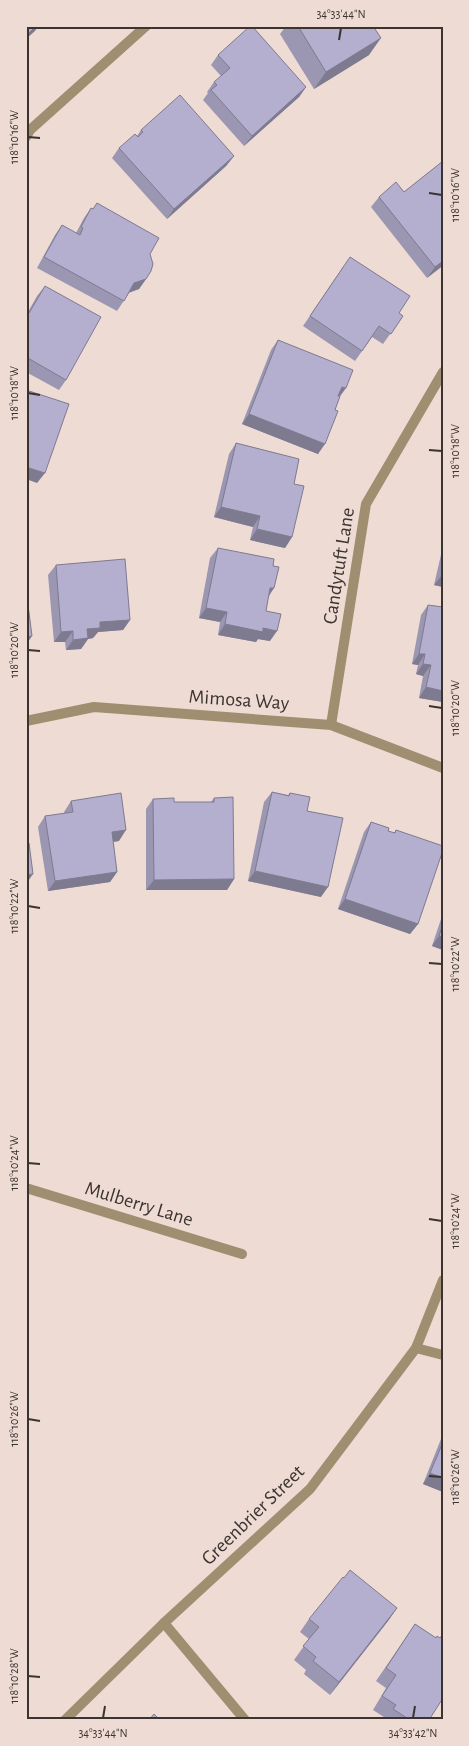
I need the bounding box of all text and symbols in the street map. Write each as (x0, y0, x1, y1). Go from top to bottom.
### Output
text: 34°33'44"N (316, 8, 366, 20)
text: 118°10'16"W (8, 110, 20, 164)
text: 118°10'16"W (449, 168, 461, 222)
text: 118°10'18"W (8, 366, 20, 420)
text: 118°10'18"W (449, 424, 461, 478)
street label: Candytuft Lane (320, 506, 358, 626)
text: 118°10'20"W (8, 622, 20, 678)
text: 118°10'20"W (449, 680, 461, 736)
street label: Mimosa Way (188, 687, 290, 714)
text: 118°10'22"W (8, 878, 20, 934)
text: 118°10'22"W (449, 936, 461, 992)
text: 118°10'24"W (8, 1135, 20, 1191)
street label: Mulberry Lane (83, 1178, 195, 1230)
text: 118°10'24"W (449, 1193, 461, 1249)
text: 118°10'26"W (8, 1391, 20, 1447)
text: 118°10'26"W (449, 1449, 461, 1505)
street label: Greenbrier Street (198, 1461, 309, 1569)
text: 118°10'28"W (8, 1648, 20, 1704)
text: 34°33'44"N (78, 1727, 128, 1739)
text: 34°33'42"N (389, 1727, 437, 1739)

